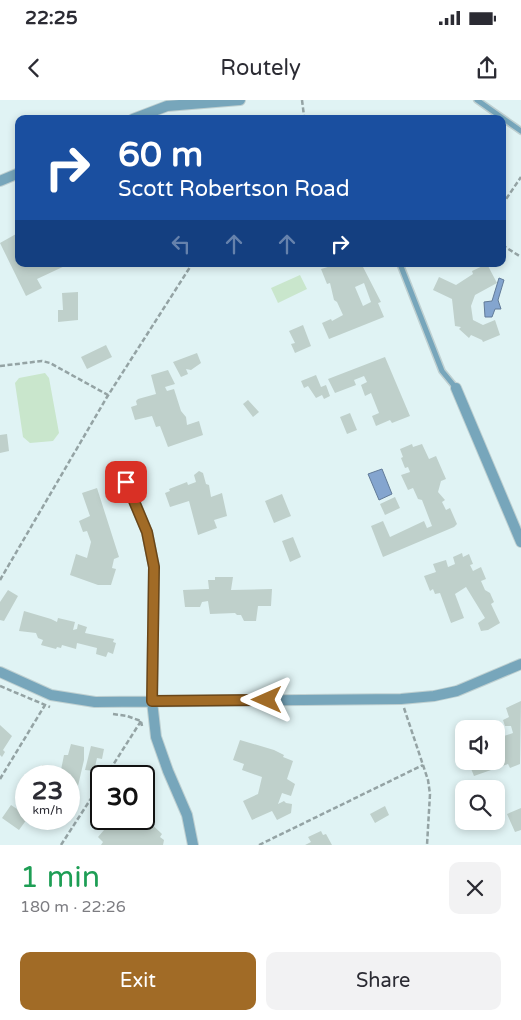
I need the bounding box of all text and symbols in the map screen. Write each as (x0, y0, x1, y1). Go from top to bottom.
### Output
text: 22:25 (25, 7, 78, 29)
icon: back (20, 54, 48, 82)
icon: share (473, 54, 501, 82)
text: Routely (220, 55, 301, 81)
text: 60 m (118, 134, 203, 176)
icon: right (35, 135, 100, 200)
text: Scott Robertson Road (118, 176, 350, 202)
icon: left (167, 230, 195, 258)
icon: ahead (220, 230, 248, 258)
icon: ahead (273, 230, 301, 258)
icon: right (326, 230, 354, 258)
pin (105, 461, 147, 503)
icon: arrive (112, 468, 140, 496)
position arrow (240, 673, 292, 725)
map controls (455, 720, 505, 830)
button: sound (455, 720, 505, 770)
speed limit sign: 30 (90, 765, 155, 830)
text: 23 (32, 776, 63, 806)
button: search (455, 780, 505, 830)
text: km/h (32, 803, 63, 817)
text: 1 min (20, 859, 100, 896)
button: close (449, 862, 501, 914)
text: 180 m · 22:26 (20, 897, 126, 917)
button: Exit (20, 952, 256, 1010)
button: Share (266, 952, 501, 1010)

